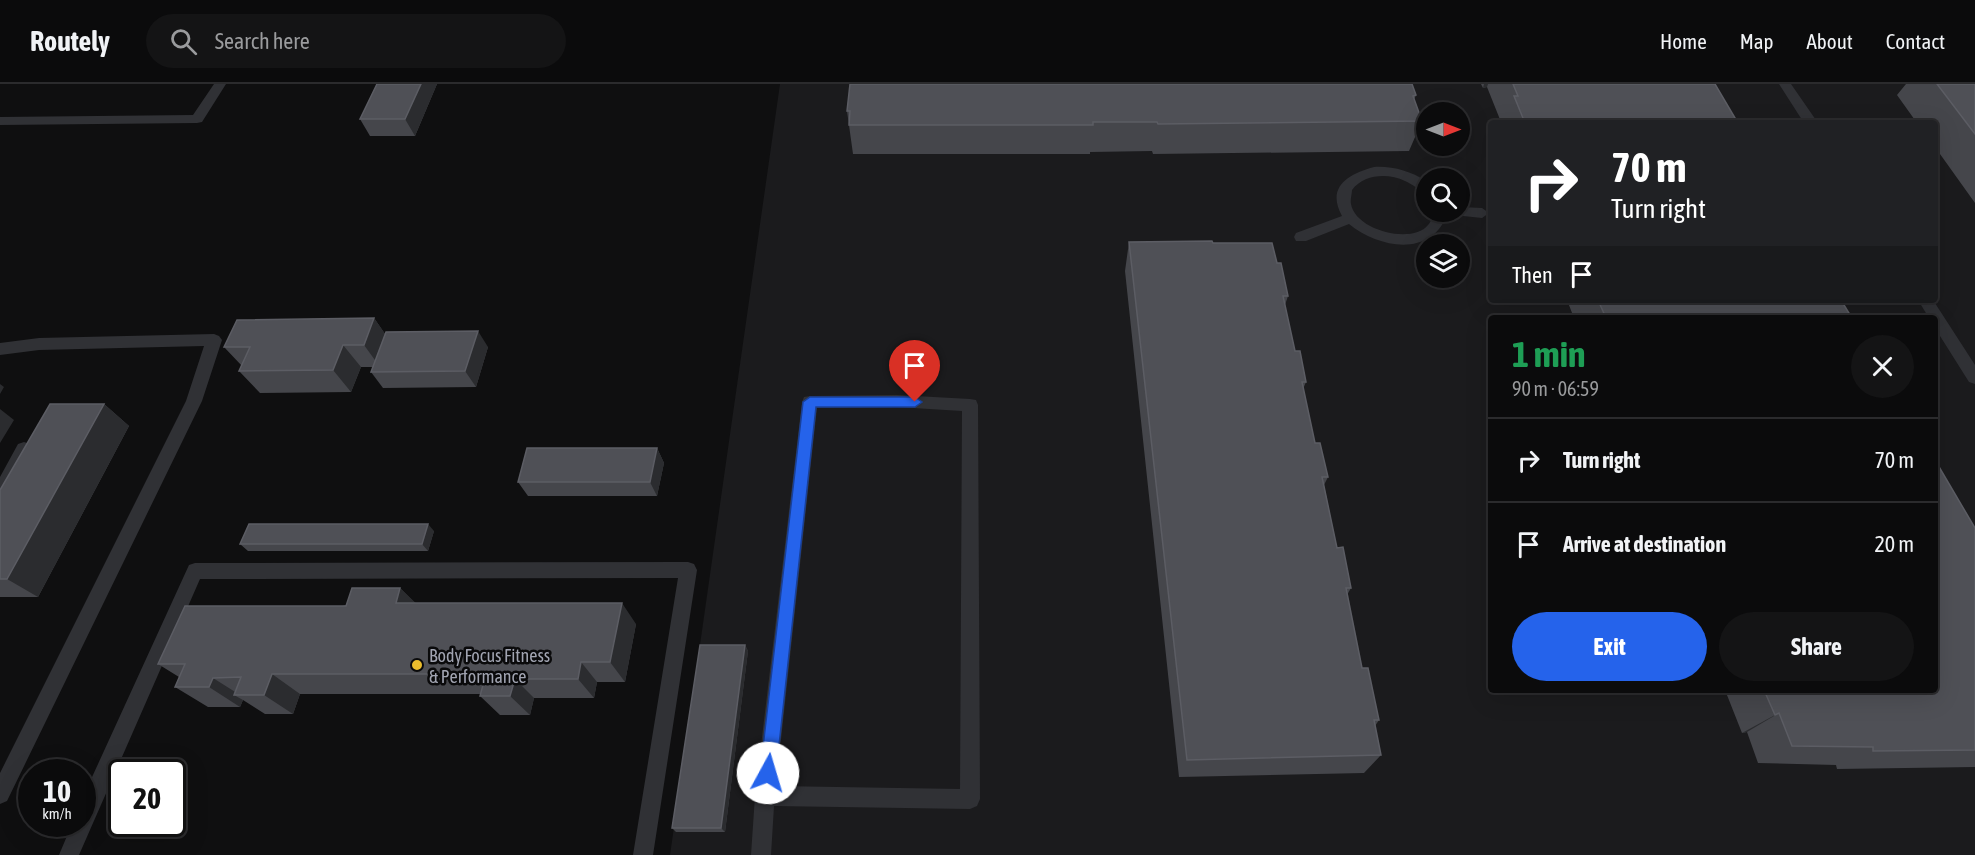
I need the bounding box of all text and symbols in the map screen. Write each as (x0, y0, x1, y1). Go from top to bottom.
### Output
search box (146, 14, 566, 68)
text: Routely (30, 25, 110, 57)
icon: search (167, 25, 200, 58)
text: Search here (215, 28, 310, 54)
text: Home (1660, 29, 1707, 53)
text: Map (1740, 29, 1774, 53)
text: About (1807, 29, 1853, 53)
text: Contact (1886, 29, 1945, 53)
north arrow (1416, 102, 1470, 156)
map controls (1416, 102, 1470, 288)
text: 70 m (1611, 143, 1686, 191)
icon: right (1512, 144, 1590, 222)
button: search (1416, 168, 1470, 222)
text: Turn right (1611, 193, 1706, 224)
button: layers (1416, 234, 1470, 288)
icon: arrive (1565, 258, 1598, 291)
text: Then (1512, 262, 1553, 288)
text: 1 min (1512, 333, 1586, 375)
button: close (1851, 335, 1914, 398)
pin (889, 340, 940, 402)
icon: arrive (898, 349, 931, 382)
text: 90 m · 06:59 (1512, 377, 1599, 400)
icon: right (1512, 444, 1545, 477)
text: Turn right (1563, 447, 1640, 473)
text: 70 m (1874, 447, 1914, 473)
icon: arrive (1512, 528, 1545, 561)
text: Arrive at destination (1563, 531, 1726, 557)
text: 20 m (1874, 531, 1914, 557)
button: Exit (1512, 612, 1707, 681)
button: Share (1719, 612, 1914, 681)
place label: Body Focus Fitness & Performance (429, 645, 550, 687)
marker: Body Focus Fitness & Performance (410, 658, 424, 672)
position arrow (736, 741, 800, 805)
speed limit sign: 20 (108, 759, 186, 837)
text: 10 (43, 774, 71, 808)
text: km/h (42, 805, 72, 822)

